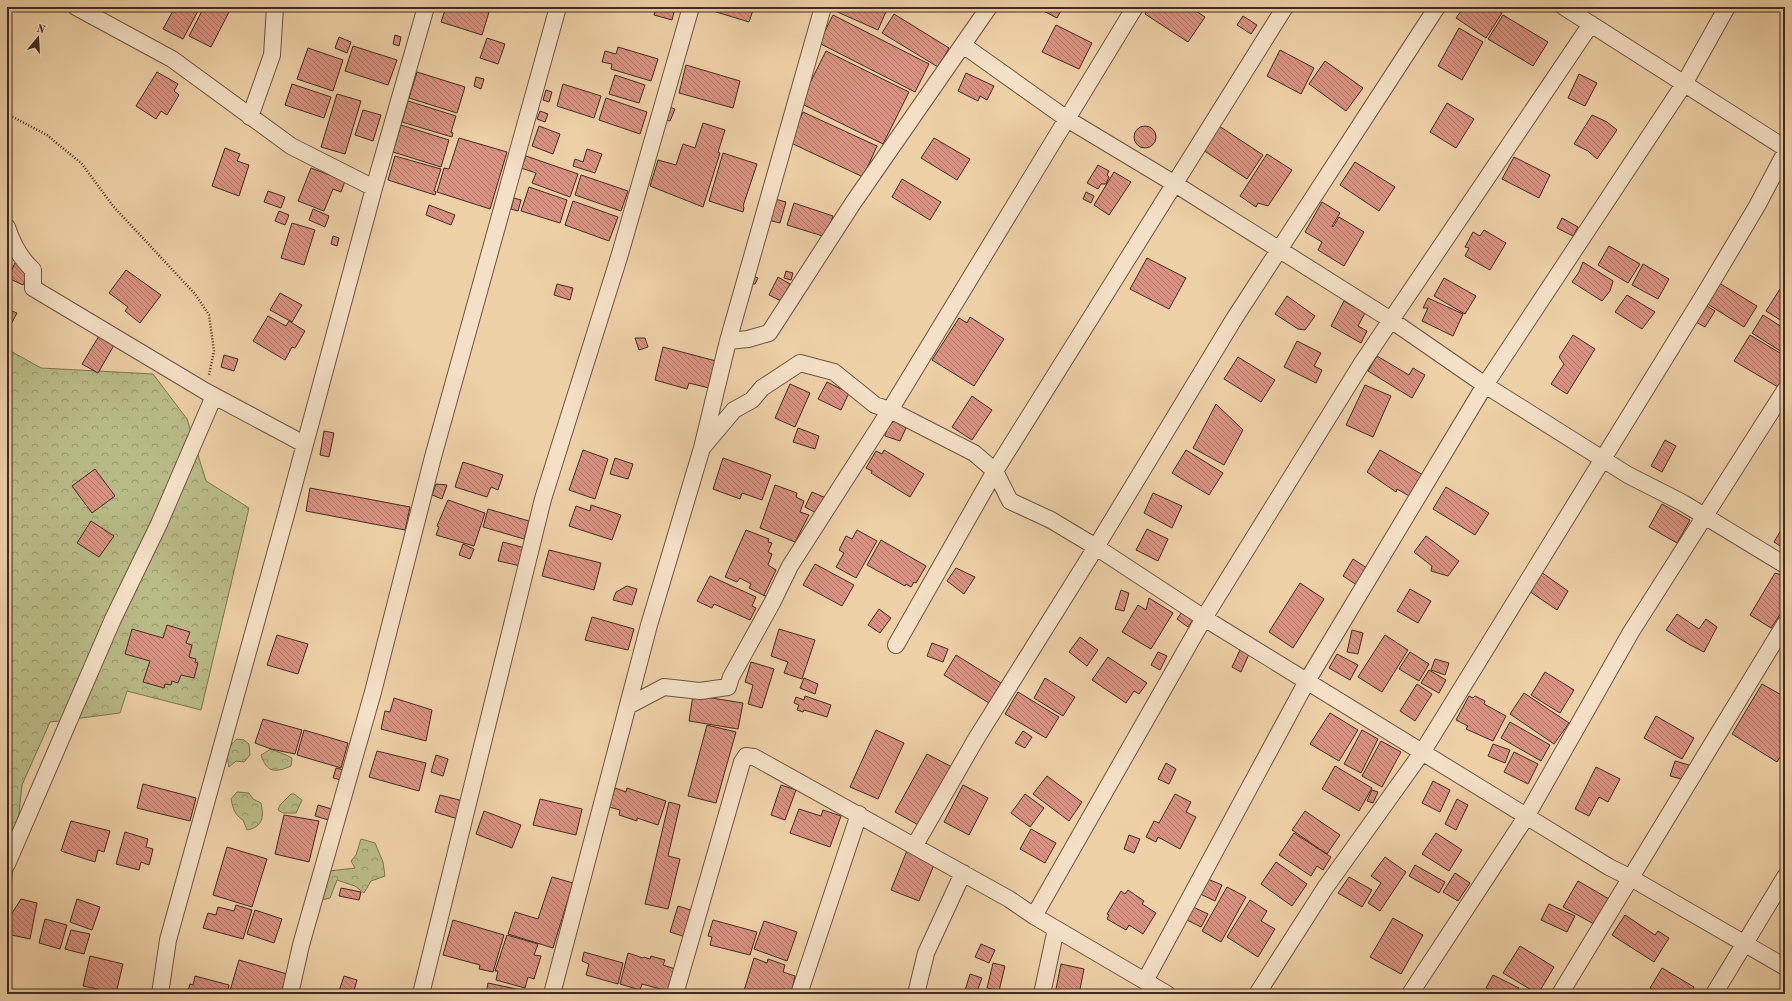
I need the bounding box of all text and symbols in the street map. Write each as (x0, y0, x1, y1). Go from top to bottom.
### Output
north arrow (18, 18, 58, 58)
text: N (35, 23, 47, 37)

